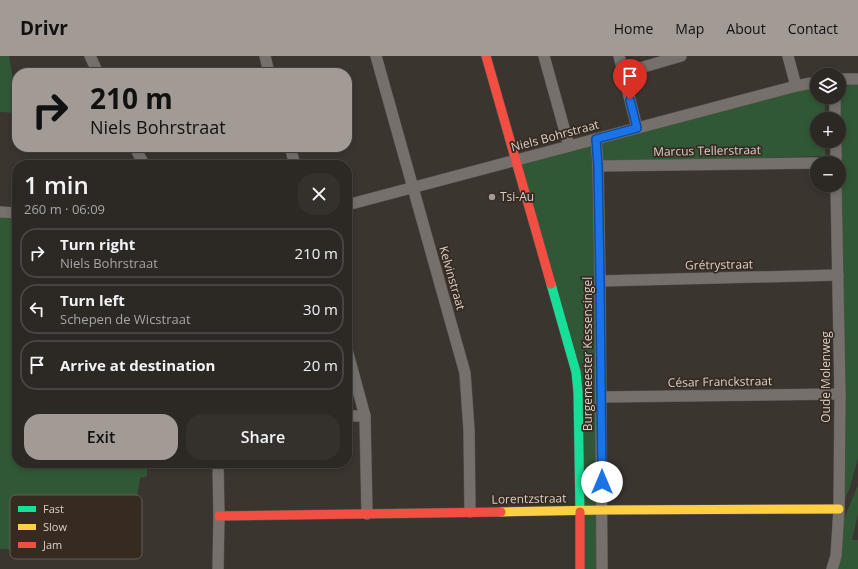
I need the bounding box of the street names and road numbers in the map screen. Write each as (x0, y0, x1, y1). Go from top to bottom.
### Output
street label: Niels Bohrstraat (509, 116, 601, 155)
street label: Marcus Tellerstraat (653, 141, 761, 160)
street label: Kelvinstraat (435, 244, 470, 312)
street label: Grétrystraat (685, 255, 753, 274)
street label: Burgemeester Kessensingel (579, 277, 596, 431)
street label: Oude Molenweg (817, 331, 834, 423)
street label: César Franckstraat (668, 372, 772, 391)
street label: Lorentzstraat (491, 489, 567, 508)

